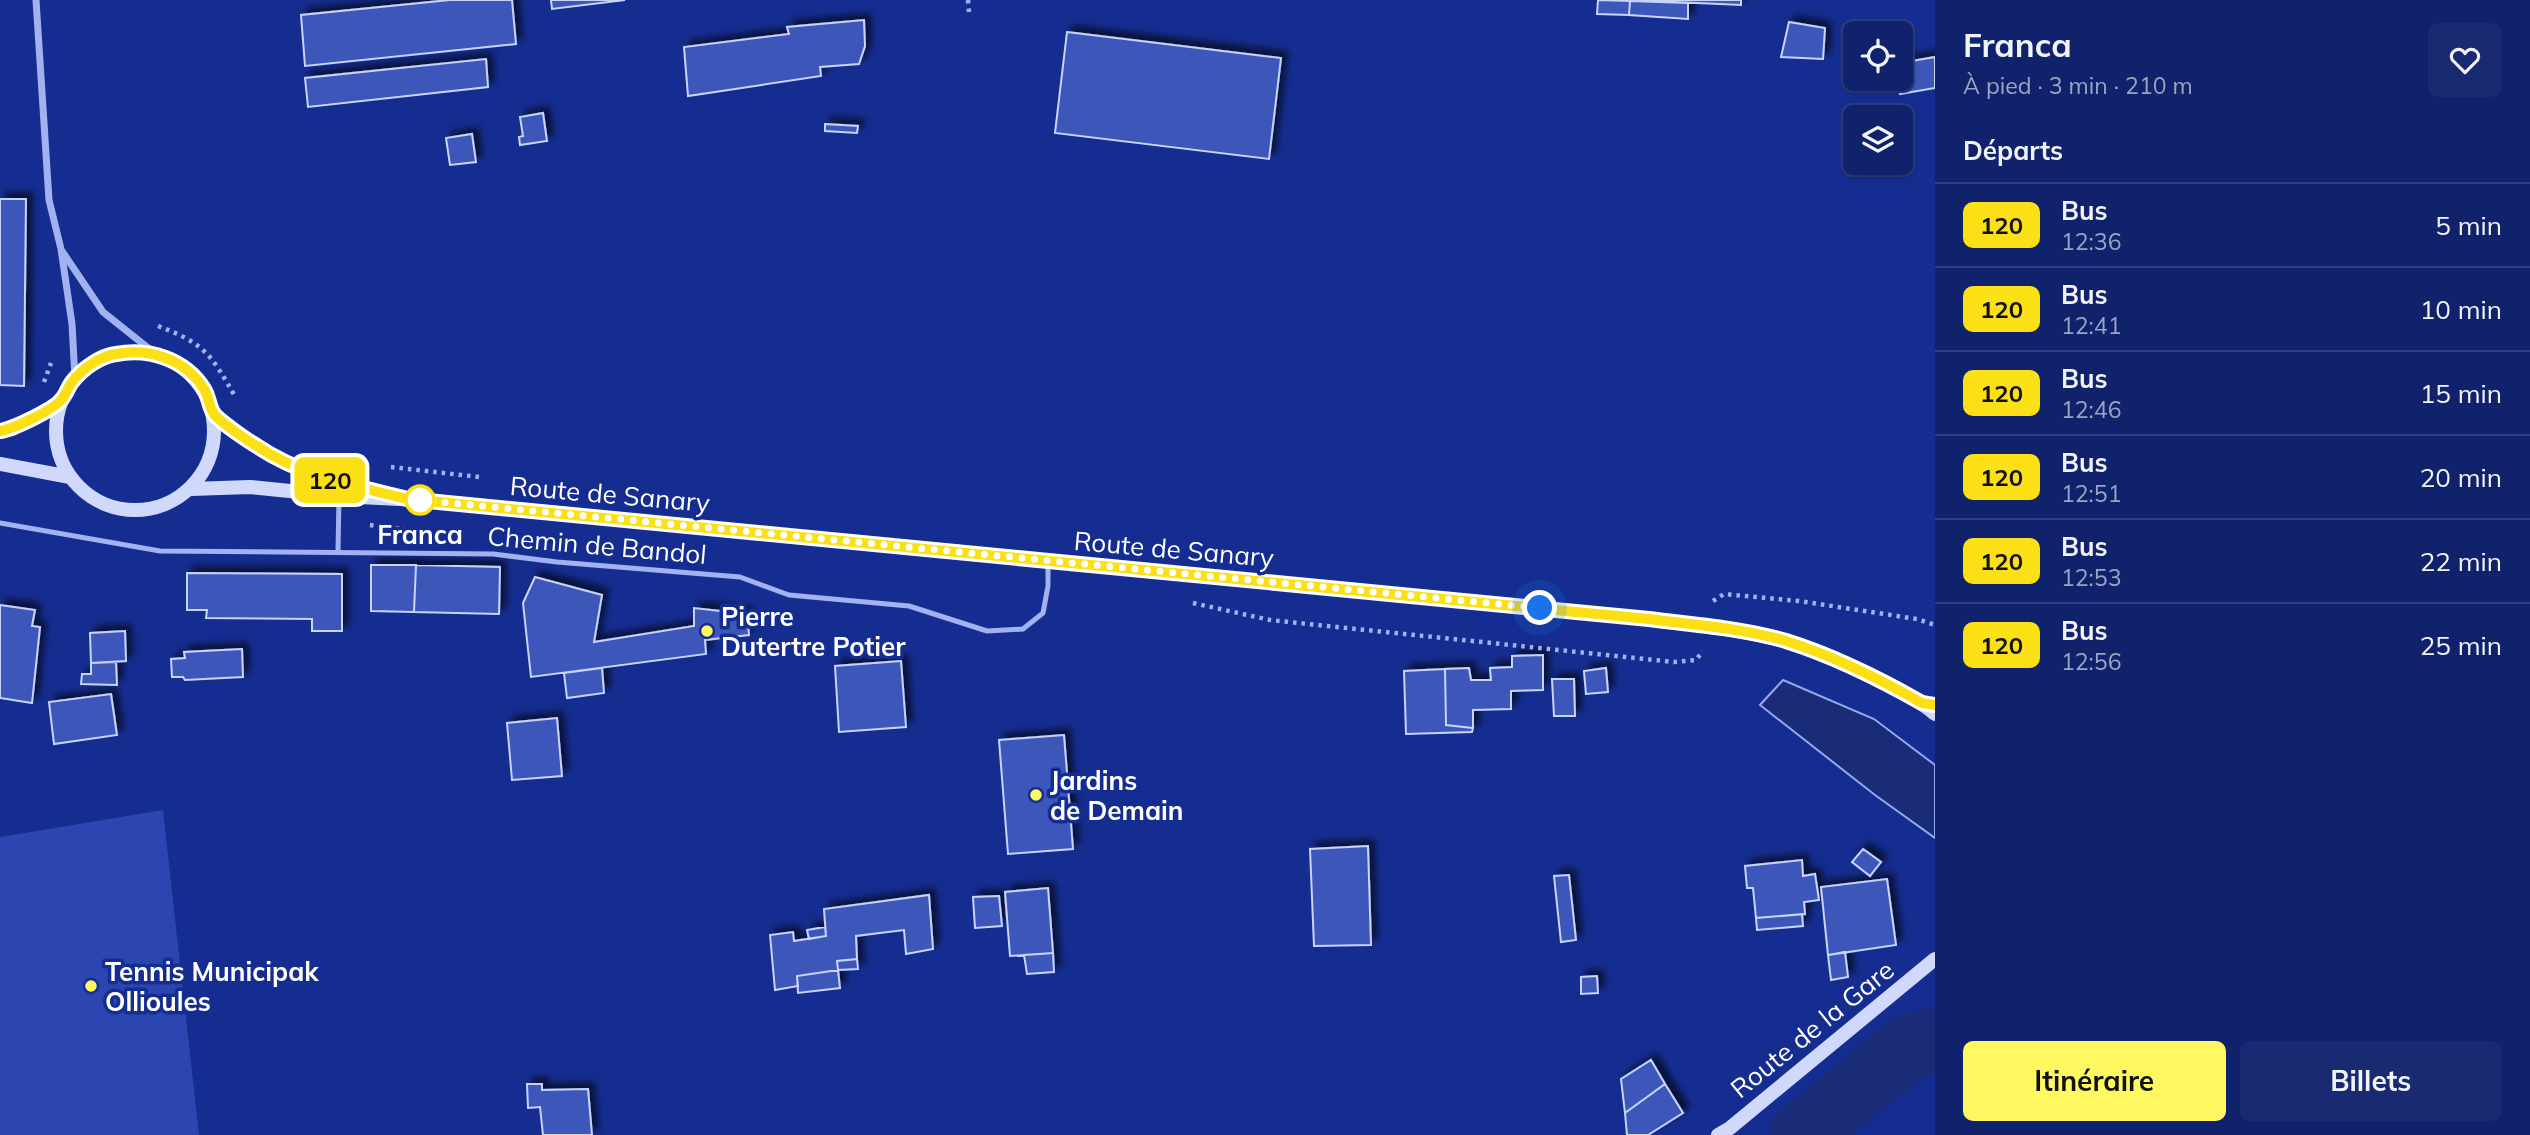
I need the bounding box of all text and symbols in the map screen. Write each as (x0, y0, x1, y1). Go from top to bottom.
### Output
map controls (1843, 21, 1913, 175)
button: locate (1843, 21, 1913, 91)
button: heart (2428, 23, 2502, 97)
text: Franca (1963, 24, 2072, 65)
text: À pied · 3 min · 210 m (1963, 71, 2193, 100)
button: layers (1843, 105, 1913, 175)
text: Départs (1963, 134, 2063, 167)
text: Bus (2061, 194, 2107, 227)
text: 5 min (2435, 209, 2502, 242)
text: 120 (1980, 210, 2023, 240)
text: 12:36 (2061, 227, 2121, 256)
text: Bus (2061, 278, 2107, 311)
text: 10 min (2420, 293, 2502, 326)
text: 120 (1980, 294, 2023, 324)
text: 12:41 (2061, 311, 2121, 340)
text: Bus (2061, 362, 2107, 395)
text: 15 min (2420, 377, 2502, 410)
text: 120 (1980, 378, 2023, 408)
text: 12:46 (2061, 395, 2121, 424)
text: Bus (2061, 446, 2107, 479)
line badge: 120 (290, 457, 370, 503)
text: 20 min (2420, 461, 2502, 494)
text: 120 (1980, 462, 2023, 492)
text: 120 (308, 465, 352, 495)
street label: Route de Sanary (509, 469, 712, 519)
text: 12:51 (2061, 479, 2121, 508)
marker: Franca (405, 485, 435, 515)
place label: Franca (377, 518, 463, 551)
street label: Chemin de Bandol (486, 519, 708, 571)
street label: Route de Sanary (1073, 524, 1276, 574)
text: Bus (2061, 530, 2107, 563)
text: 22 min (2420, 545, 2502, 578)
text: 120 (1980, 546, 2023, 576)
text: 12:53 (2061, 563, 2121, 592)
your location (1522, 590, 1557, 625)
place label: Pierre Dutertre Potier (721, 600, 906, 663)
text: Bus (2061, 614, 2107, 647)
marker: Pierre Dutertre Potier (699, 623, 715, 639)
text: 25 min (2420, 629, 2502, 662)
text: 120 (1980, 630, 2023, 660)
text: 12:56 (2061, 647, 2121, 676)
place label: Jardins de Demain (1050, 764, 1184, 827)
marker: Jardins de Demain (1028, 787, 1044, 803)
street label: Route de la Gare (1724, 953, 1900, 1105)
place label: Tennis Municipak Ollioules (105, 955, 319, 1018)
marker: Tennis Municipak Ollioules (83, 978, 99, 994)
button: Itinéraire (1963, 1041, 2226, 1121)
button: Billets (2240, 1041, 2502, 1121)

